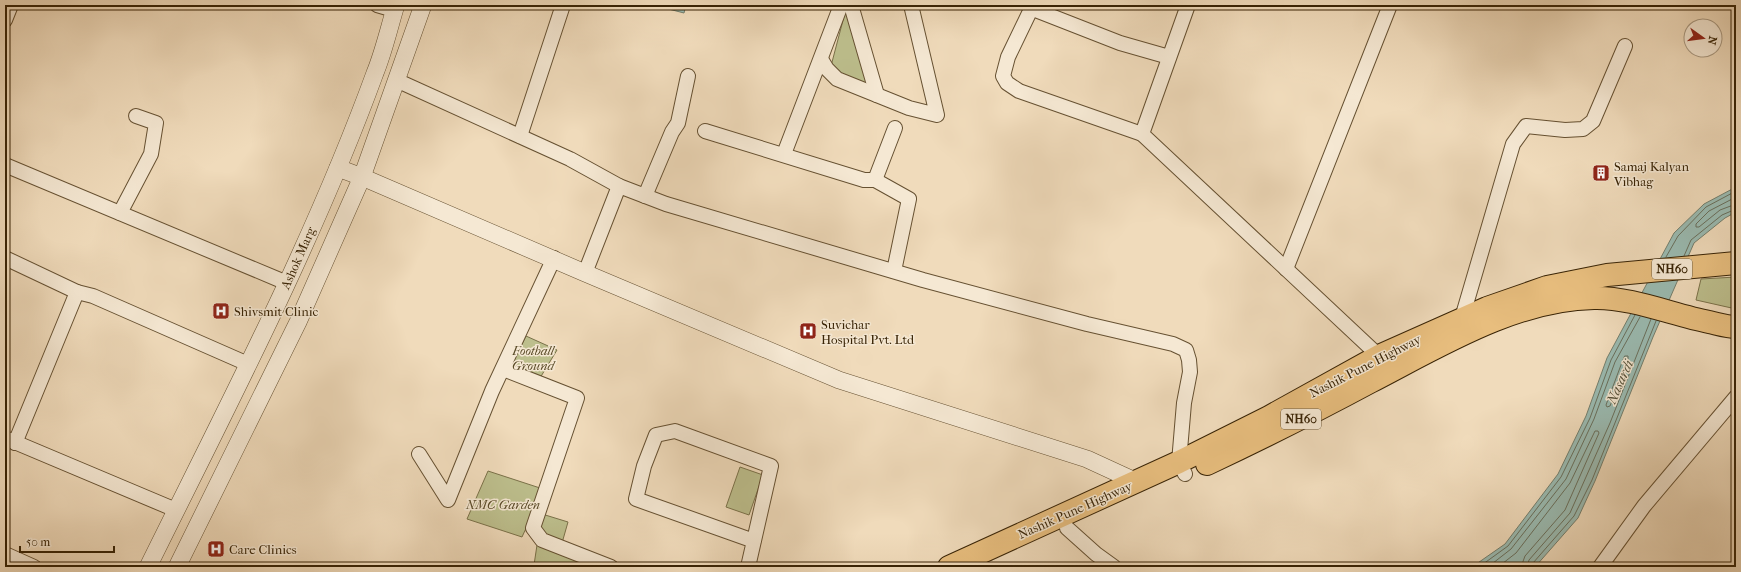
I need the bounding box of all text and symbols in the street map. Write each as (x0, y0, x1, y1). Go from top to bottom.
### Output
north arrow (1683, 18, 1723, 58)
text: N (1705, 35, 1720, 47)
place label: Samaj Kalyan Vibhag (1613, 159, 1689, 189)
building icon: Samaj Kalyan Vibhag (1591, 163, 1611, 183)
street label: Ashok Marg (277, 224, 319, 292)
road number: NH60 (1652, 259, 1692, 279)
hospital icon: Shivsmit Clinic (211, 301, 231, 321)
place label: Shivsmit Clinic (234, 304, 318, 319)
place label: Suvichar Hospital Pvt. Ltd (821, 317, 915, 347)
hospital icon: Suvichar Hospital Pvt. Ltd (798, 321, 818, 341)
street label: Nashik Pune Highway (1307, 331, 1424, 401)
park label: Football Ground (511, 343, 556, 373)
water label: Nasardi (1602, 357, 1638, 407)
road number: NH60 (1281, 409, 1321, 429)
street label: Nashik Pune Highway (1016, 478, 1135, 542)
park label: NMC Garden (465, 497, 540, 512)
scale bar (20, 528, 114, 554)
text: 50 m (26, 535, 50, 549)
hospital icon: Care Clinics (206, 539, 226, 559)
place label: Care Clinics (229, 542, 297, 557)

